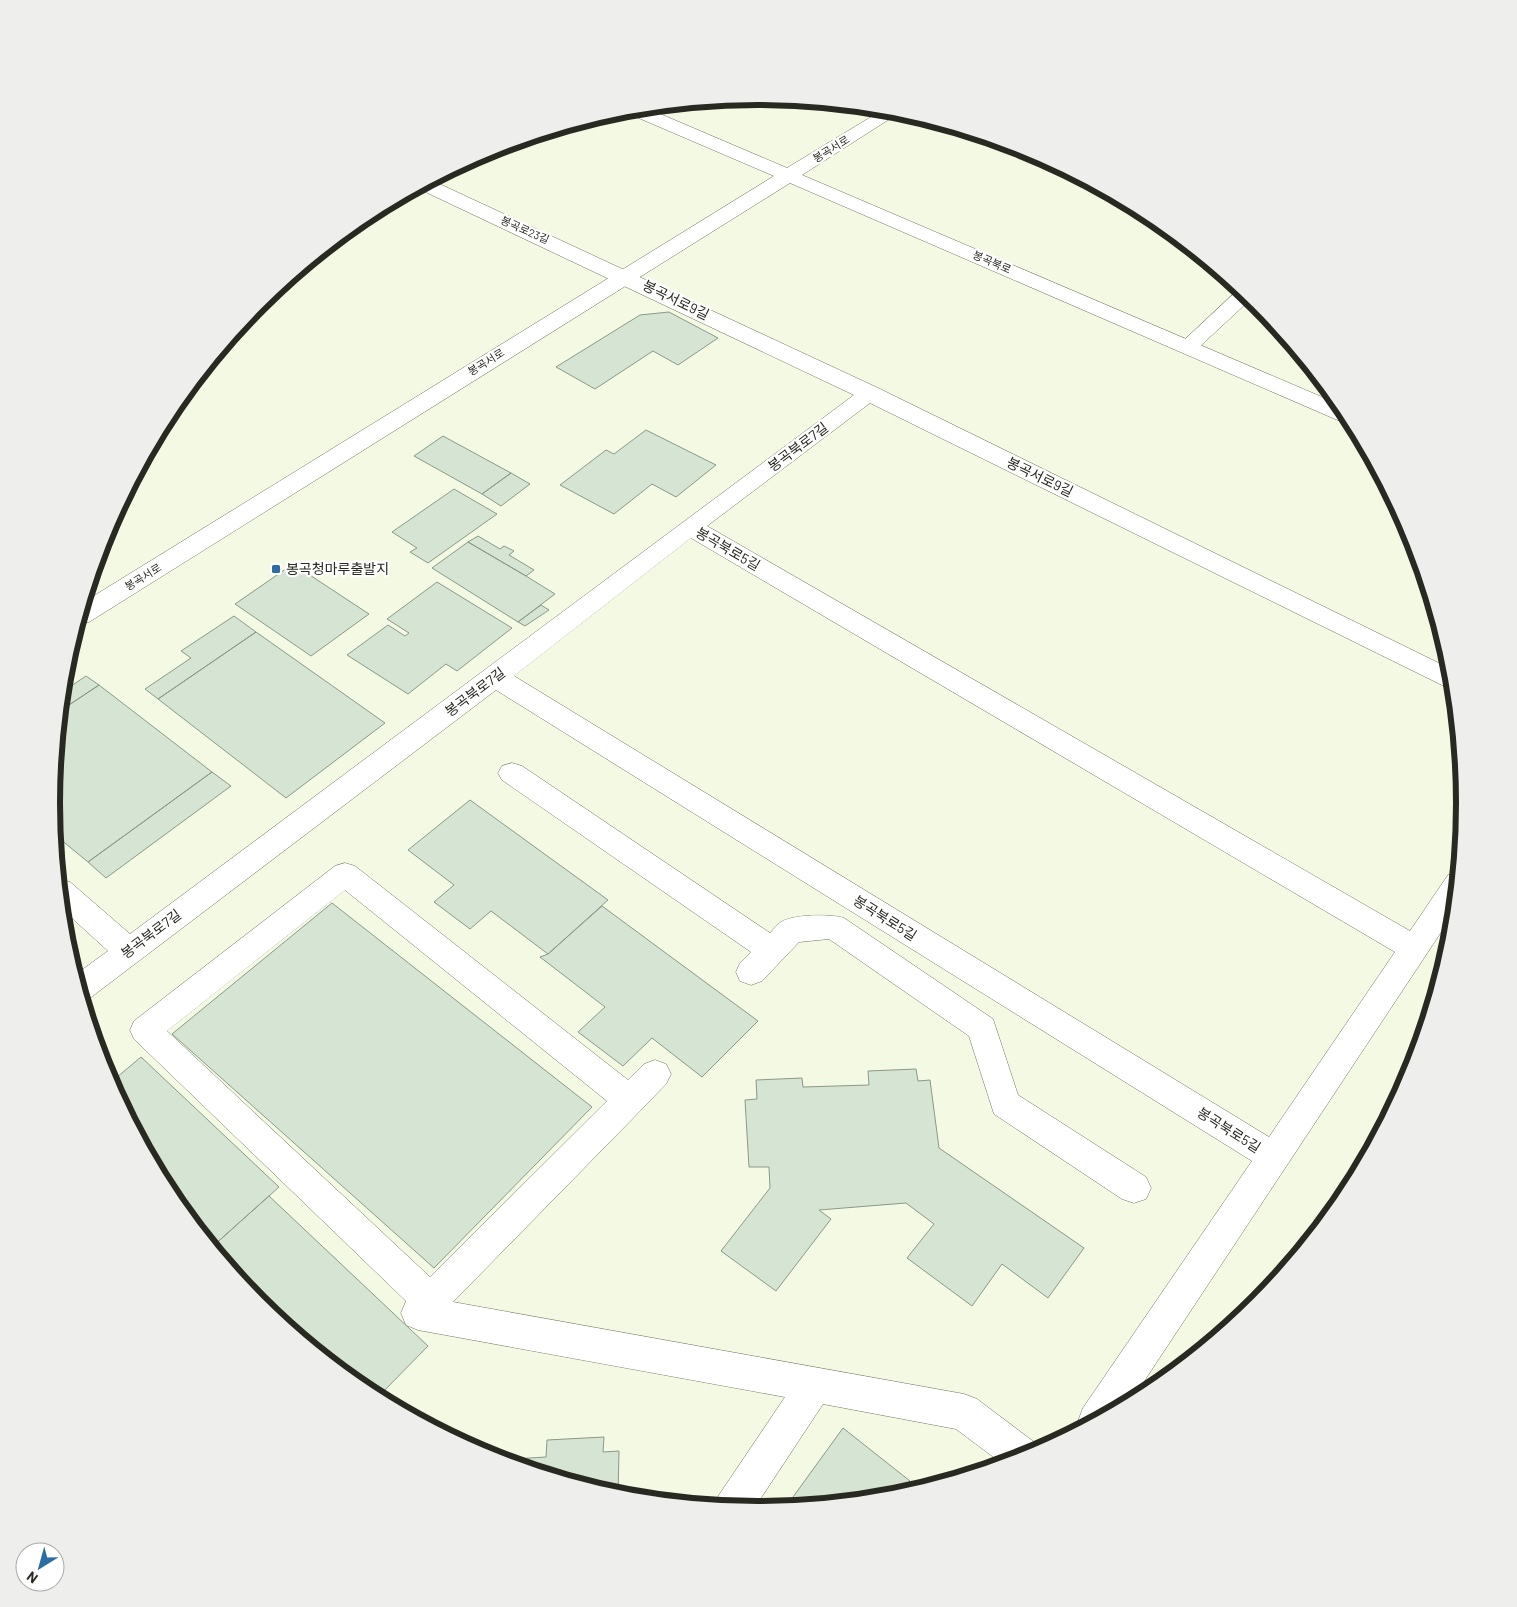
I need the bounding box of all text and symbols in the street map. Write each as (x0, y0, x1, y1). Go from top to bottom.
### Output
street label: 봉곡서로 (810, 132, 851, 165)
street label: 봉곡로23길 (499, 213, 552, 246)
street label: 봉곡북로 (971, 248, 1013, 275)
street label: 봉곡서로9길 (640, 276, 712, 323)
street label: 봉곡서로 (465, 345, 506, 378)
street label: 봉곡북로7길 (764, 418, 831, 475)
street label: 봉곡서로9길 (1004, 453, 1076, 500)
street label: 봉곡북로5길 (693, 523, 764, 574)
street label: 봉곡서로 (122, 560, 163, 593)
place label: 봉곡청마루출발지 (286, 560, 389, 577)
marker: 봉곡청마루출발지 (270, 563, 282, 575)
street label: 봉곡북로7길 (441, 663, 508, 720)
street label: 봉곡북로5길 (850, 891, 920, 944)
street label: 봉곡북로7길 (117, 905, 184, 962)
street label: 봉곡북로5길 (1194, 1103, 1264, 1156)
north arrow (15, 1542, 65, 1592)
text: N (23, 1568, 41, 1587)

